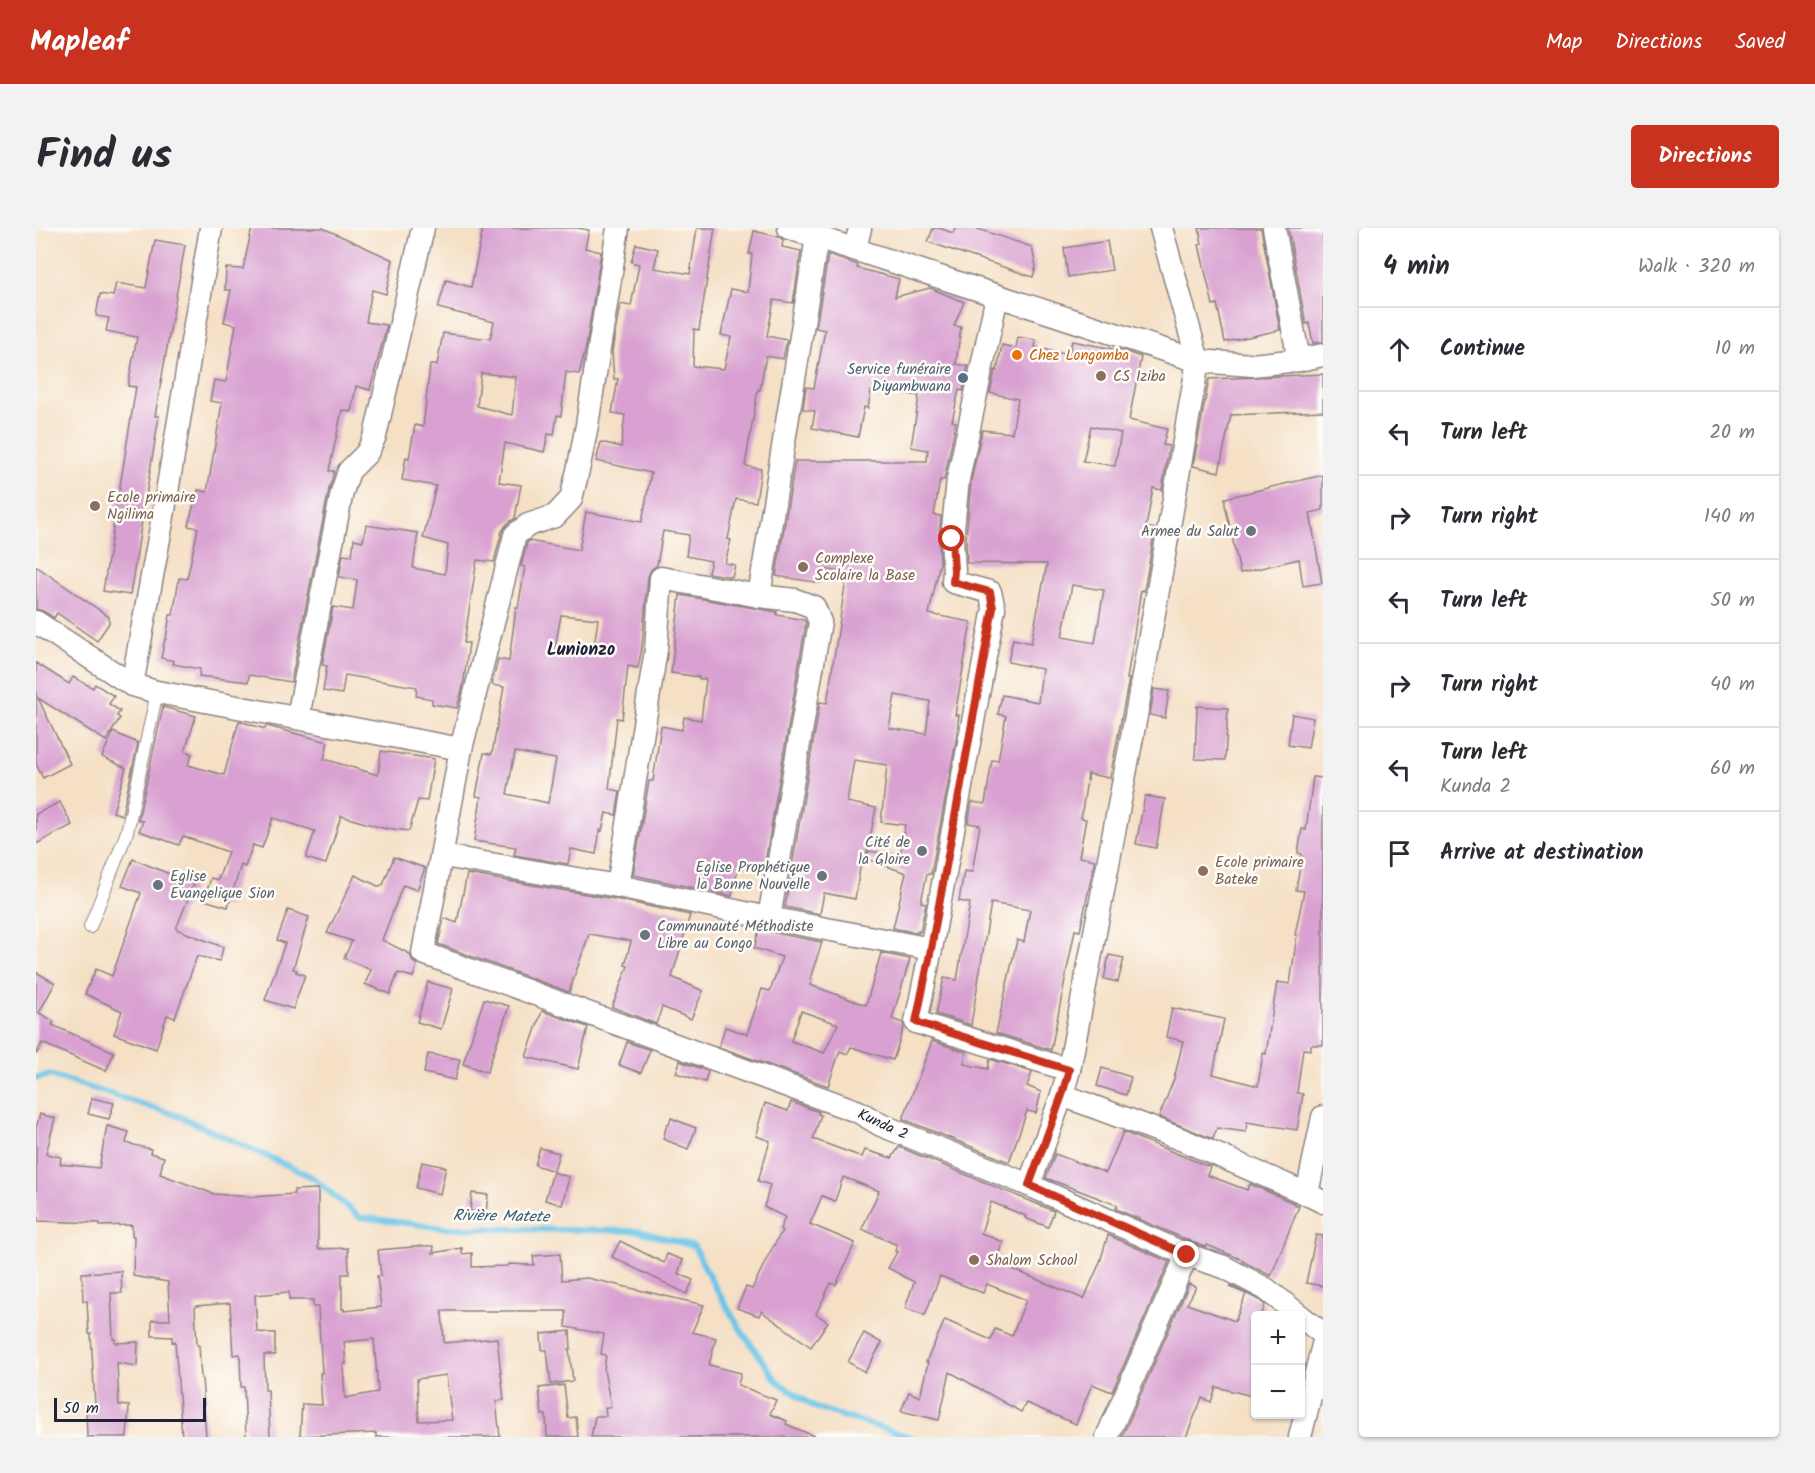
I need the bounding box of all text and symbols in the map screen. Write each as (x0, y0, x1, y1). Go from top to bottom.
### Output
text: Mapleaf (30, 20, 128, 65)
text: Map (1546, 26, 1582, 59)
text: Directions (1615, 26, 1702, 59)
text: Saved (1735, 26, 1785, 59)
text: Find us (36, 123, 172, 190)
button: Directions (1631, 125, 1779, 188)
text: 4 min (1383, 246, 1450, 288)
text: Walk · 320 m (1638, 251, 1755, 283)
text: Continue (1440, 332, 1525, 367)
icon: ahead (1383, 333, 1416, 366)
text: 10 m (1715, 333, 1755, 365)
place label: Chez Longomba (1029, 344, 1129, 368)
marker: Chez Longomba (1010, 348, 1024, 362)
place label: Service funéraire Diyambwana (847, 358, 951, 399)
place label: CS Iziba (1113, 365, 1166, 389)
marker: CS Iziba (1094, 369, 1108, 383)
marker: Service funéraire Diyambwana (956, 371, 970, 385)
text: Turn left (1440, 416, 1527, 451)
icon: left (1383, 417, 1416, 450)
text: 20 m (1709, 417, 1755, 449)
place label: Ecole primaire Ngilima (107, 486, 196, 527)
marker: Ecole primaire Ngilima (88, 499, 102, 513)
text: Turn right (1440, 500, 1538, 535)
icon: right (1383, 501, 1416, 534)
text: 140 m (1704, 501, 1755, 533)
place label: Armee du Salut (1141, 520, 1239, 544)
marker: Armee du Salut (1244, 524, 1258, 538)
route start (938, 525, 964, 551)
place label: Complexe Scolaire la Base (815, 547, 915, 588)
marker: Complexe Scolaire la Base (796, 560, 810, 574)
text: Turn left (1440, 584, 1527, 619)
icon: left (1383, 585, 1416, 618)
text: 50 m (1710, 585, 1755, 617)
district label: Lunionzo (547, 636, 615, 665)
text: Turn right (1440, 668, 1538, 703)
icon: right (1383, 669, 1416, 702)
text: 40 m (1710, 669, 1755, 701)
text: Turn left (1440, 736, 1527, 771)
icon: left (1383, 753, 1416, 786)
text: 60 m (1710, 753, 1755, 785)
text: Kunda 2 (1440, 771, 1511, 803)
place label: Cité de la Gloire (858, 831, 910, 872)
text: Arrive at destination (1440, 836, 1643, 871)
icon: arrive (1383, 837, 1416, 870)
marker: Cité de la Gloire (915, 844, 929, 858)
place label: Ecole primaire Bateke (1215, 851, 1304, 892)
place label: Eglise Prophétique la Bonne Nouvelle (696, 856, 810, 897)
marker: Ecole primaire Bateke (1196, 864, 1210, 878)
place label: Eglise Evangelique Sion (170, 865, 275, 906)
marker: Eglise Prophétique la Bonne Nouvelle (815, 869, 829, 883)
marker: Eglise Evangelique Sion (151, 878, 165, 892)
place label: Communauté Méthodiste Libre au Congo (657, 915, 814, 956)
marker: Communauté Méthodiste Libre au Congo (638, 928, 652, 942)
street label: Kunda 2 (853, 1103, 912, 1147)
water label: Rivière Matete (452, 1203, 551, 1230)
route end (1173, 1241, 1199, 1267)
place label: Shalom School (986, 1249, 1078, 1273)
marker: Shalom School (967, 1253, 981, 1267)
map controls (1251, 1311, 1305, 1419)
button: + (1251, 1311, 1305, 1365)
button: − (1251, 1365, 1305, 1419)
scale bar (54, 1395, 206, 1422)
text: 50 m (63, 1396, 99, 1421)

